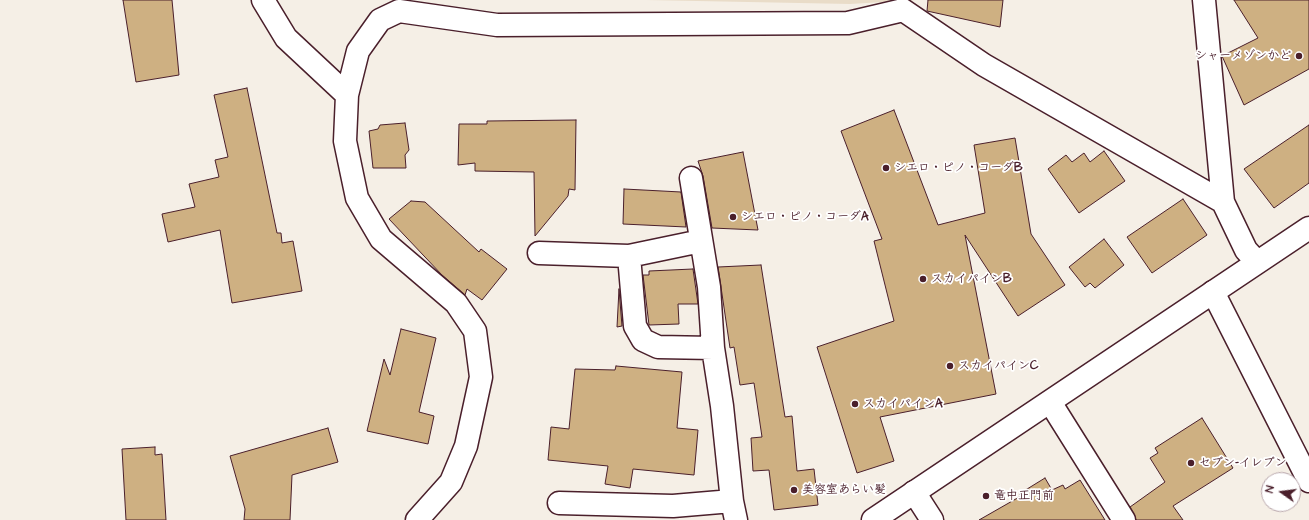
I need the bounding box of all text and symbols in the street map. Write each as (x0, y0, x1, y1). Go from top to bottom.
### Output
place label: シャーメゾンかど (1195, 49, 1291, 63)
marker: シャーメゾンかど (1294, 51, 1304, 61)
place label: シエロ・ピノ・コーダB (894, 161, 1023, 175)
marker: シエロ・ピノ・コーダB (881, 163, 891, 173)
place label: シエロ・ピノ・コーダA (741, 210, 869, 224)
marker: シエロ・ピノ・コーダA (728, 212, 738, 222)
place label: スカイパインB (931, 272, 1012, 286)
marker: スカイパインB (918, 274, 928, 284)
place label: スカイパインC (958, 359, 1038, 373)
marker: スカイパインC (945, 361, 955, 371)
place label: スカイパインA (863, 397, 943, 411)
marker: スカイパインA (850, 399, 860, 409)
place label: セブン-イレブン (1199, 456, 1287, 470)
marker: セブン-イレブン (1186, 458, 1196, 468)
north arrow (1261, 472, 1301, 512)
place label: 美容室あらい髪 (802, 483, 886, 497)
text: N (1262, 484, 1278, 494)
marker: 美容室あらい髪 (789, 485, 799, 495)
place label: 竜中正門前 (994, 489, 1054, 503)
marker: 竜中正門前 (981, 491, 991, 501)

